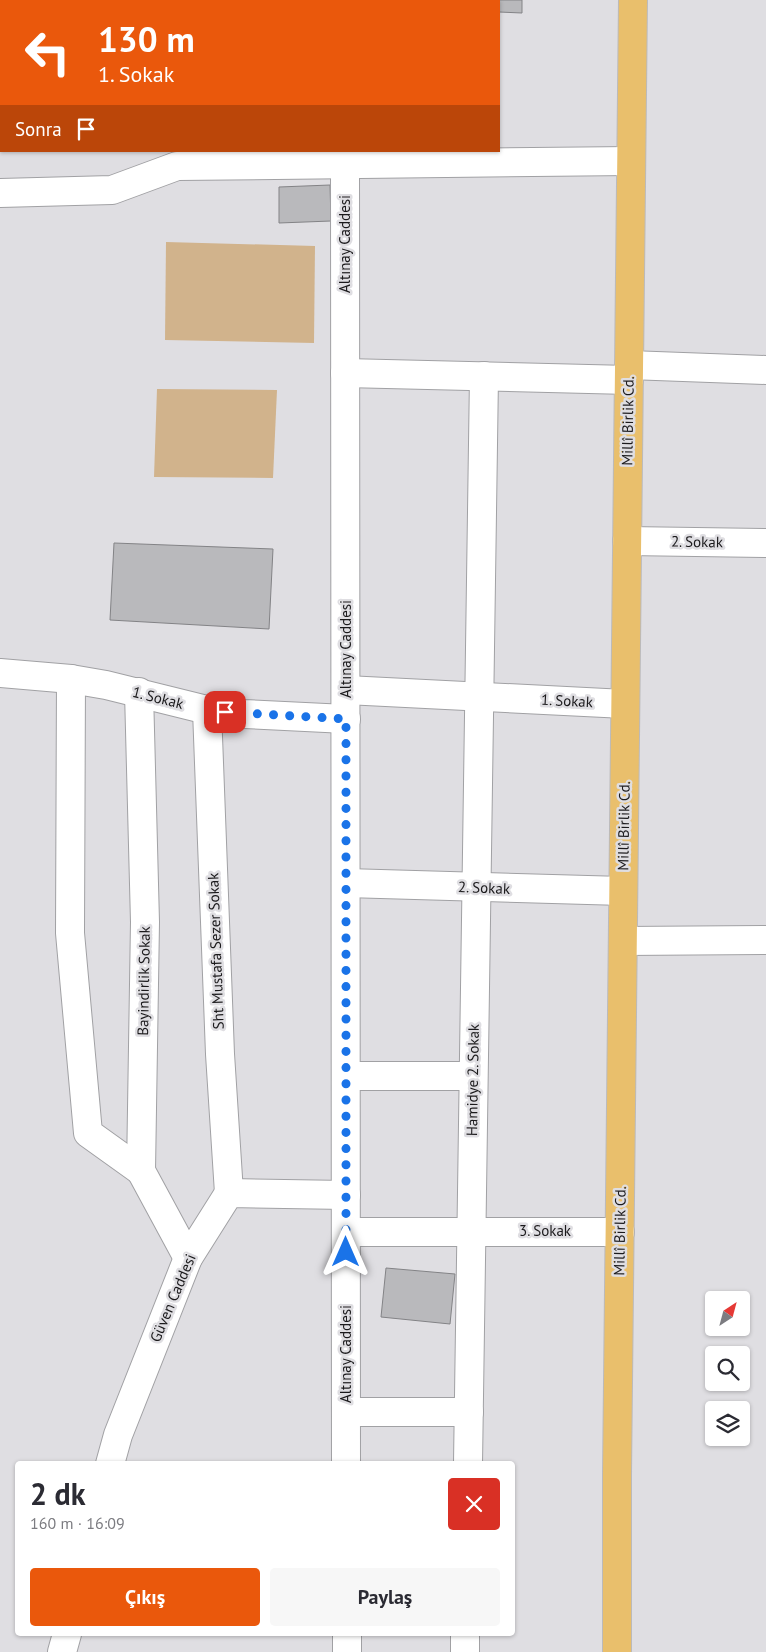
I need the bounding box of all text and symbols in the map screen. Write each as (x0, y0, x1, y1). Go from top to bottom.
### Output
text: 130 m (98, 16, 195, 62)
icon: left (15, 20, 80, 85)
text: 1. Sokak (98, 60, 174, 88)
icon: arrive (72, 115, 100, 143)
text: Sonra (15, 117, 62, 141)
street label: Altınay Caddesi (335, 195, 354, 293)
street label: Millî Birlik Cd. (617, 376, 638, 466)
street label: 2. Sokak (671, 532, 724, 551)
street label: Altınay Caddesi (336, 600, 355, 698)
street label: 1. Sokak (131, 682, 186, 713)
street label: 1. Sokak (541, 690, 594, 711)
pin (204, 691, 246, 733)
icon: arrive (211, 698, 239, 726)
street label: Millî Birlik Cd. (613, 781, 634, 871)
street label: Sht Mustafa Sezer Sokak (203, 872, 228, 1030)
street label: 2. Sokak (458, 877, 511, 898)
street label: Bayindirlik Sokak (133, 925, 154, 1036)
street label: Hamidye 2. Sokak (462, 1023, 483, 1136)
street label: Millî Birlik Cd. (609, 1186, 630, 1276)
street label: 3. Sokak (519, 1221, 572, 1240)
position arrow (319, 1225, 371, 1277)
street label: Güven Caddesi (145, 1251, 200, 1345)
north arrow (705, 1291, 750, 1336)
map controls (705, 1291, 750, 1446)
street label: Altınay Caddesi (336, 1305, 355, 1403)
button: search (705, 1346, 750, 1391)
button: layers (705, 1401, 750, 1446)
text: 2 dk (30, 1474, 86, 1513)
button: close (448, 1478, 500, 1530)
text: 160 m · 16:09 (30, 1513, 125, 1533)
button: Çıkış (30, 1568, 260, 1626)
button: Paylaş (270, 1568, 500, 1626)

